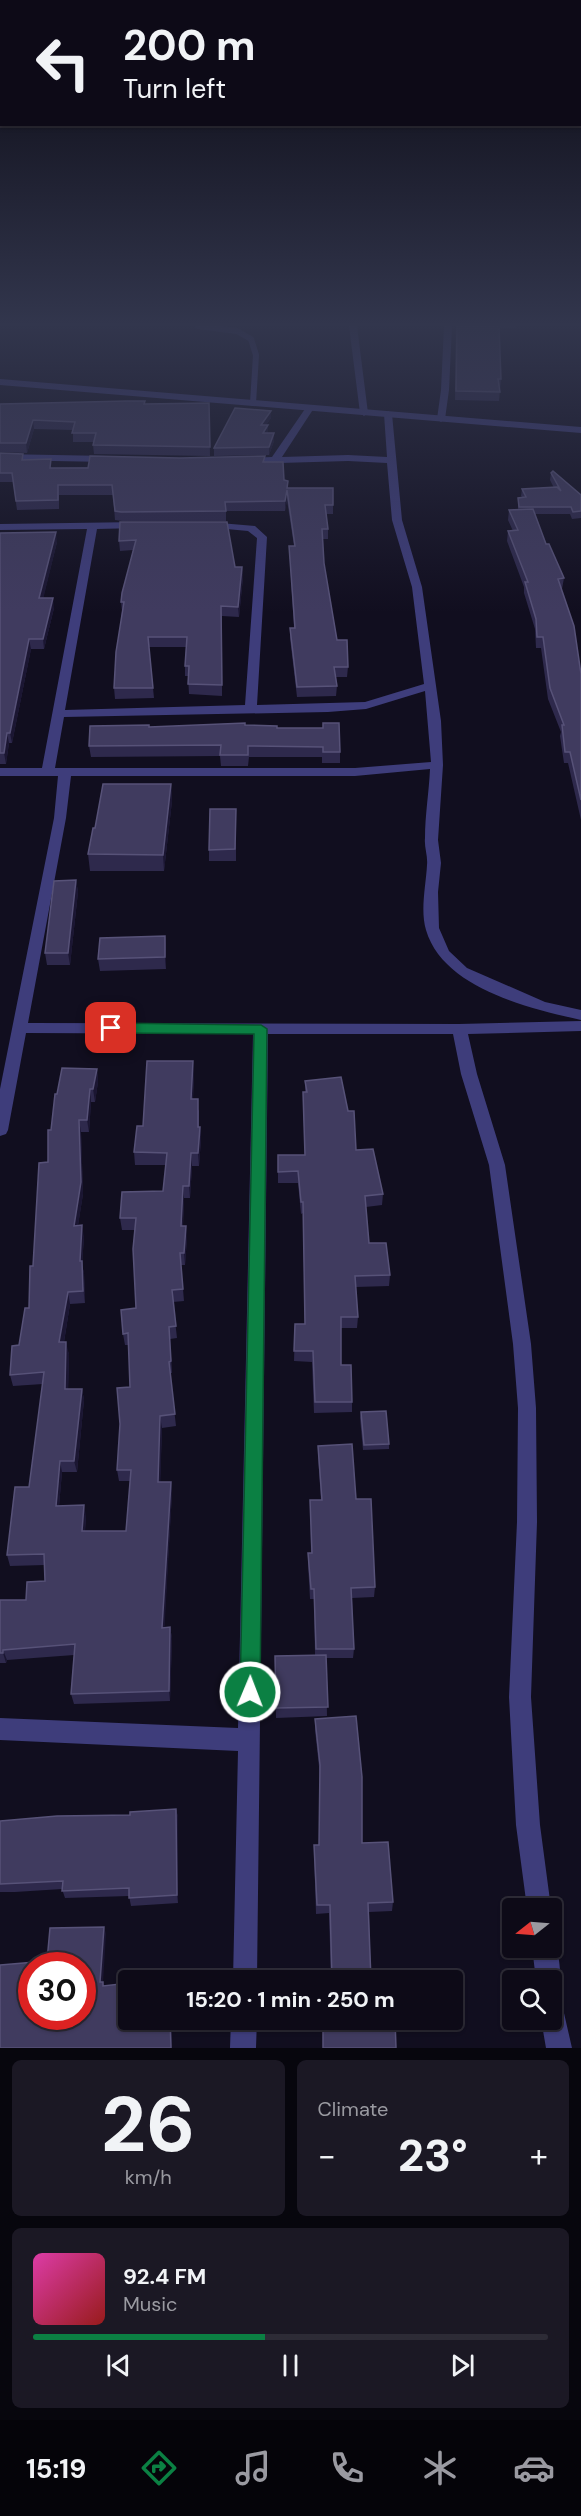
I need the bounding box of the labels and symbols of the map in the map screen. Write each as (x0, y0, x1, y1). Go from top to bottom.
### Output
pin (85, 1002, 136, 1053)
position arrow (218, 1660, 282, 1724)
north arrow (502, 1898, 562, 1958)
speed limit sign: 30 (18, 1952, 96, 2030)

